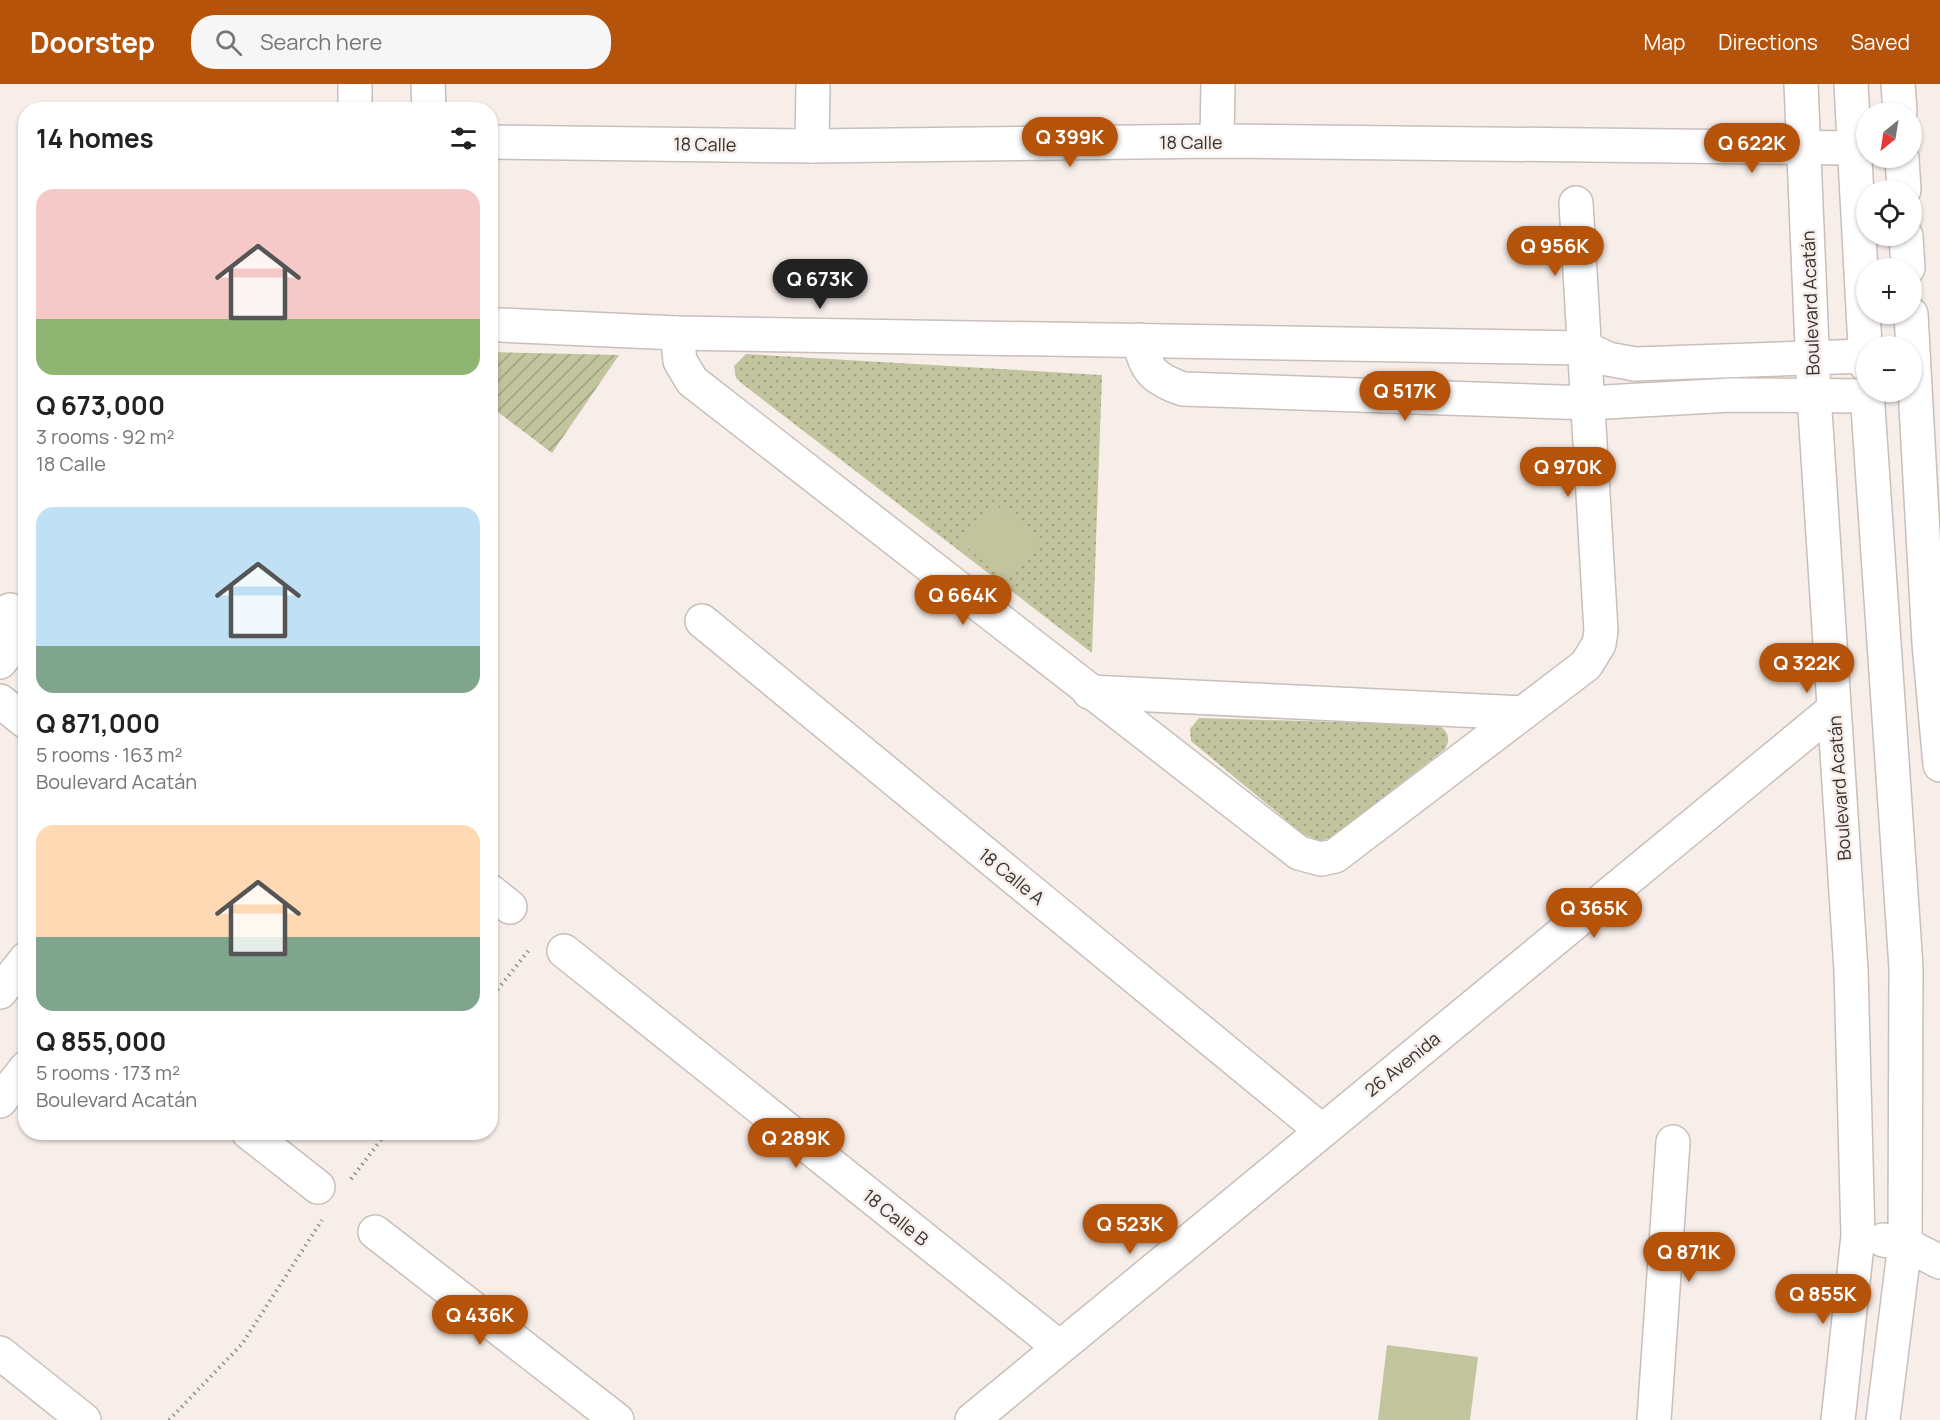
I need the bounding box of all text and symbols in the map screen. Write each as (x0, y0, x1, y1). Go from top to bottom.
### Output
search box (191, 15, 611, 69)
text: Doorstep (30, 23, 155, 61)
icon: search (212, 26, 245, 59)
text: Search here (260, 27, 382, 57)
text: Map (1644, 28, 1685, 56)
text: Directions (1718, 28, 1818, 56)
text: Saved (1851, 28, 1910, 56)
north arrow (1856, 102, 1922, 168)
map controls (1856, 102, 1922, 402)
pin: Q 399K (1021, 117, 1119, 168)
text: 14 homes (36, 120, 154, 156)
icon: filters (447, 122, 480, 155)
text: Q 399K (1036, 123, 1104, 150)
pin: Q 622K (1703, 123, 1801, 174)
text: Q 622K (1718, 129, 1786, 156)
street label: 18 Calle (1160, 130, 1222, 154)
street label: 18 Calle (673, 131, 737, 157)
button: locate (1856, 180, 1922, 246)
pin: Q 956K (1506, 226, 1604, 277)
icon: home (204, 228, 312, 336)
street label: Boulevard Acatán (1795, 230, 1825, 376)
text: Q 956K (1521, 232, 1589, 259)
button: + (1856, 258, 1922, 324)
pin: Q 673K (771, 259, 869, 310)
text: Q 673K (787, 265, 853, 292)
button: − (1856, 336, 1922, 402)
pin: Q 517K (1356, 371, 1454, 422)
text: Q 517K (1373, 377, 1437, 404)
text: Q 673,000 (36, 387, 165, 423)
text: 3 rooms · 92 m² (36, 423, 175, 450)
pin: Q 970K (1519, 447, 1617, 498)
text: 18 Calle (36, 450, 106, 477)
text: Q 970K (1534, 453, 1602, 480)
icon: home (204, 546, 312, 654)
pin: Q 664K (914, 575, 1012, 626)
text: Q 664K (929, 581, 997, 608)
pin: Q 322K (1758, 643, 1856, 694)
text: Q 322K (1773, 649, 1841, 676)
text: Q 871,000 (36, 705, 160, 741)
street label: Boulevard Acatán (1822, 715, 1856, 861)
text: 5 rooms · 163 m² (36, 741, 182, 768)
text: Boulevard Acatán (36, 768, 197, 795)
street label: 18 Calle A (974, 842, 1050, 910)
icon: home (204, 864, 312, 972)
pin: Q 365K (1545, 888, 1643, 939)
text: Q 365K (1560, 894, 1628, 921)
text: Q 855,000 (36, 1023, 166, 1059)
street label: 26 Avenida (1359, 1026, 1445, 1102)
text: 5 rooms · 173 m² (36, 1059, 180, 1086)
text: Boulevard Acatán (36, 1086, 197, 1113)
pin: Q 289K (747, 1118, 845, 1169)
text: Q 289K (762, 1124, 830, 1151)
street label: 18 Calle B (858, 1183, 934, 1251)
pin: Q 523K (1081, 1204, 1179, 1255)
text: Q 523K (1097, 1210, 1163, 1237)
pin: Q 871K (1640, 1232, 1738, 1283)
text: Q 871K (1657, 1238, 1721, 1265)
pin: Q 855K (1774, 1274, 1872, 1325)
text: Q 855K (1789, 1280, 1857, 1307)
pin: Q 436K (431, 1295, 529, 1346)
text: Q 436K (446, 1301, 514, 1328)

